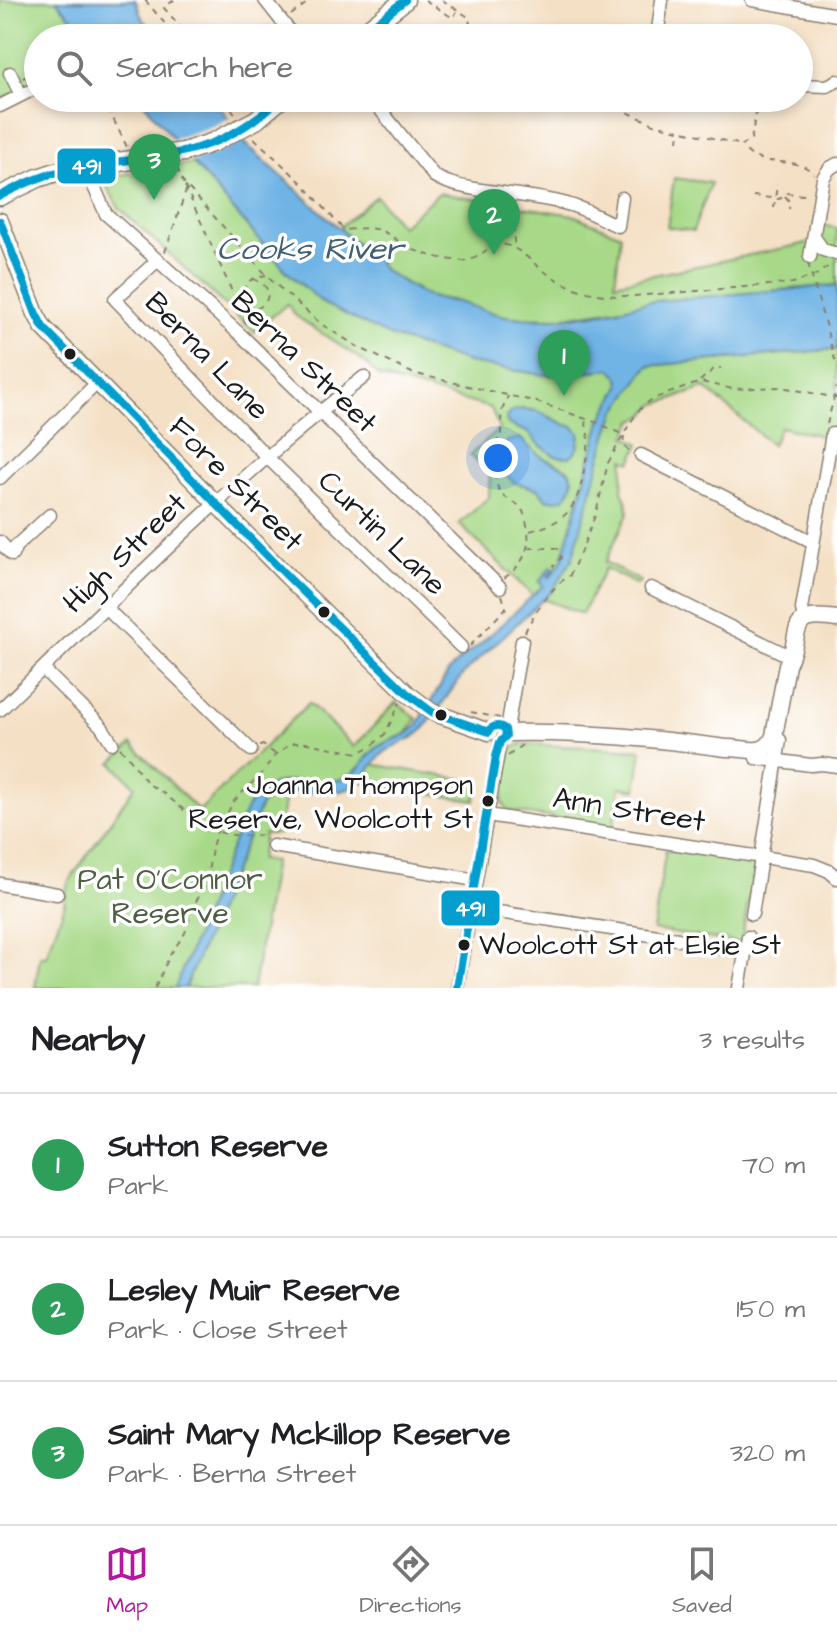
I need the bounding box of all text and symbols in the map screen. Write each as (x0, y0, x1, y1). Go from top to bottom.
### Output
search box (24, 24, 813, 112)
icon: search (52, 46, 96, 90)
text: Search here (116, 47, 293, 89)
pin: 3 (128, 134, 180, 200)
line badge: 491 (56, 147, 117, 185)
text: 491 (71, 152, 101, 183)
pin: 2 (468, 189, 520, 255)
water label: Cooks River (217, 227, 407, 272)
street label: Berna Street (221, 281, 387, 443)
street label: Berna Lane (135, 283, 279, 429)
pin: 1 (538, 330, 590, 396)
unlabelled marker (62, 346, 78, 362)
street label: Fore Street (159, 407, 313, 561)
your location (478, 438, 518, 478)
street label: Curtin Lane (308, 461, 456, 605)
street label: High Street (54, 483, 197, 624)
unlabelled marker (316, 604, 332, 620)
unlabelled marker (433, 707, 449, 723)
place label: Joanna Thompson Reserve, Woolcott St (189, 766, 474, 839)
street label: Ann Street (550, 777, 708, 843)
marker: Joanna Thompson Reserve, Woolcott St (480, 793, 496, 809)
park label: Pat O'Connor Reserve (77, 859, 263, 935)
line badge: 491 (440, 889, 501, 927)
text: 491 (455, 894, 485, 925)
place label: Woolcott St at Elsie St (479, 926, 781, 965)
marker: Woolcott St at Elsie St (456, 937, 472, 953)
text: Nearby (32, 1016, 146, 1064)
text: 3 results (699, 1022, 805, 1058)
text: Sutton Reserve (108, 1126, 328, 1168)
text: 1 (56, 1147, 60, 1183)
text: 70 m (742, 1147, 805, 1183)
text: Park (108, 1168, 168, 1204)
text: Lesley Muir Reserve (108, 1270, 400, 1312)
text: 2 (51, 1291, 65, 1327)
text: 150 m (736, 1291, 805, 1327)
text: Park · Close Street (108, 1312, 347, 1348)
text: Saint Mary Mckillop Reserve (108, 1414, 510, 1456)
text: 3 (51, 1435, 65, 1471)
text: 320 m (730, 1435, 805, 1471)
text: Park · Berna Street (108, 1456, 356, 1492)
tab: Map (105, 1542, 149, 1621)
tab: Directions (359, 1542, 462, 1621)
tab: Saved (672, 1542, 732, 1621)

